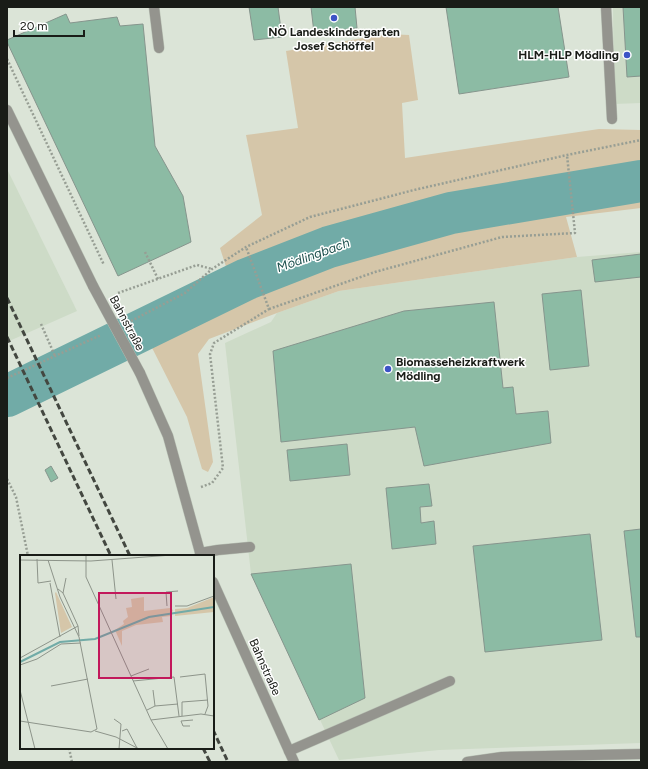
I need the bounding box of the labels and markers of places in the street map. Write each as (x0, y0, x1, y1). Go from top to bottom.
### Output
marker: NÖ Landeskindergarten Josef Schöffel (329, 13, 339, 23)
place label: NÖ Landeskindergarten Josef Schöffel (268, 25, 400, 53)
place label: HLM-HLP Mödling (518, 48, 619, 62)
marker: HLM-HLP Mödling (622, 50, 632, 60)
place label: Biomasseheizkraftwerk Mödling (396, 355, 525, 383)
marker: Biomasseheizkraftwerk Mödling (383, 364, 393, 374)

